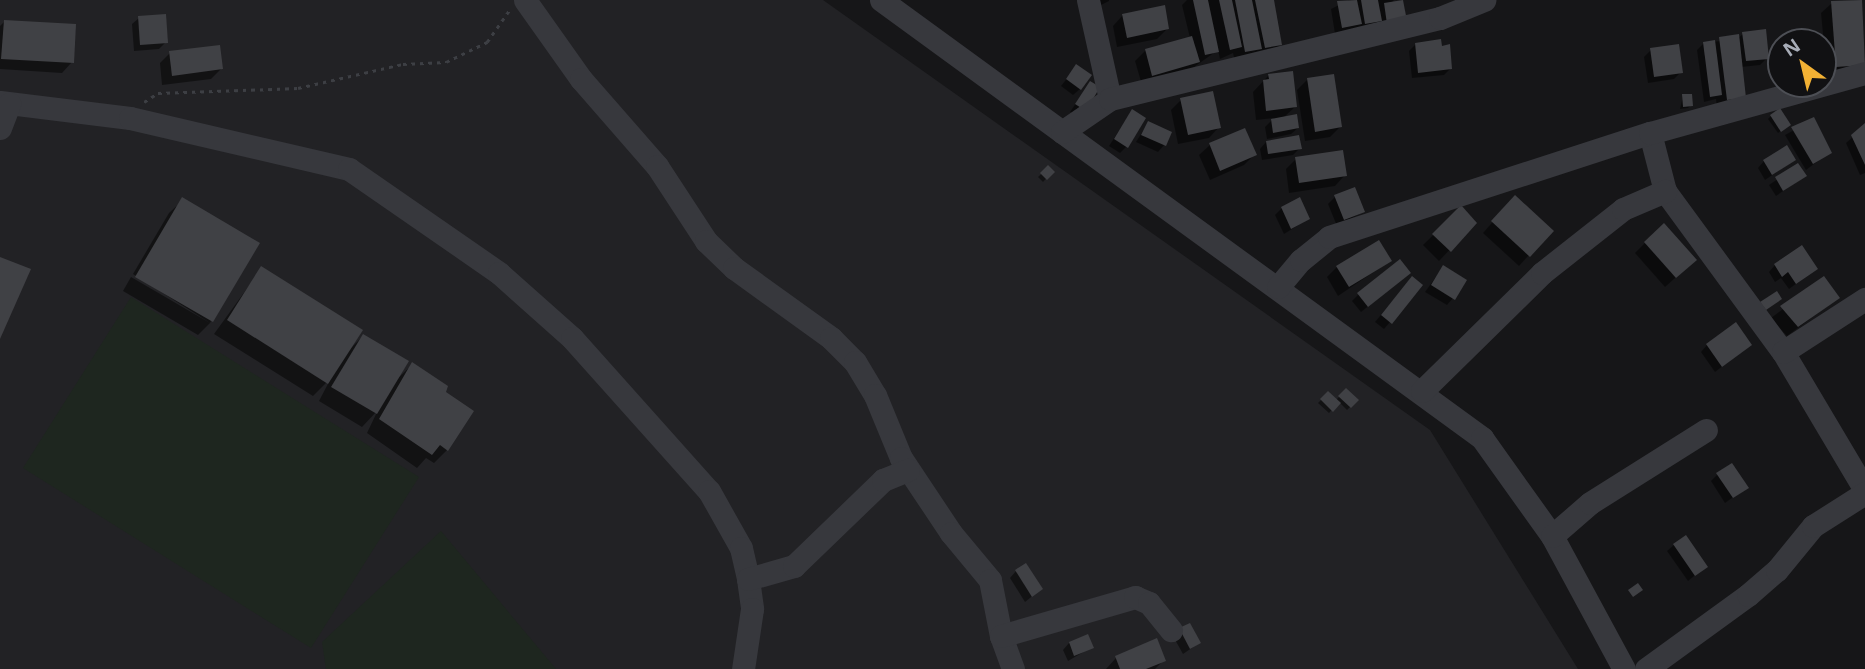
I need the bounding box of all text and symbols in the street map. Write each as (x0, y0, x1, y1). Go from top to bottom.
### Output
north arrow (1767, 28, 1837, 98)
text: N (1778, 32, 1805, 62)

